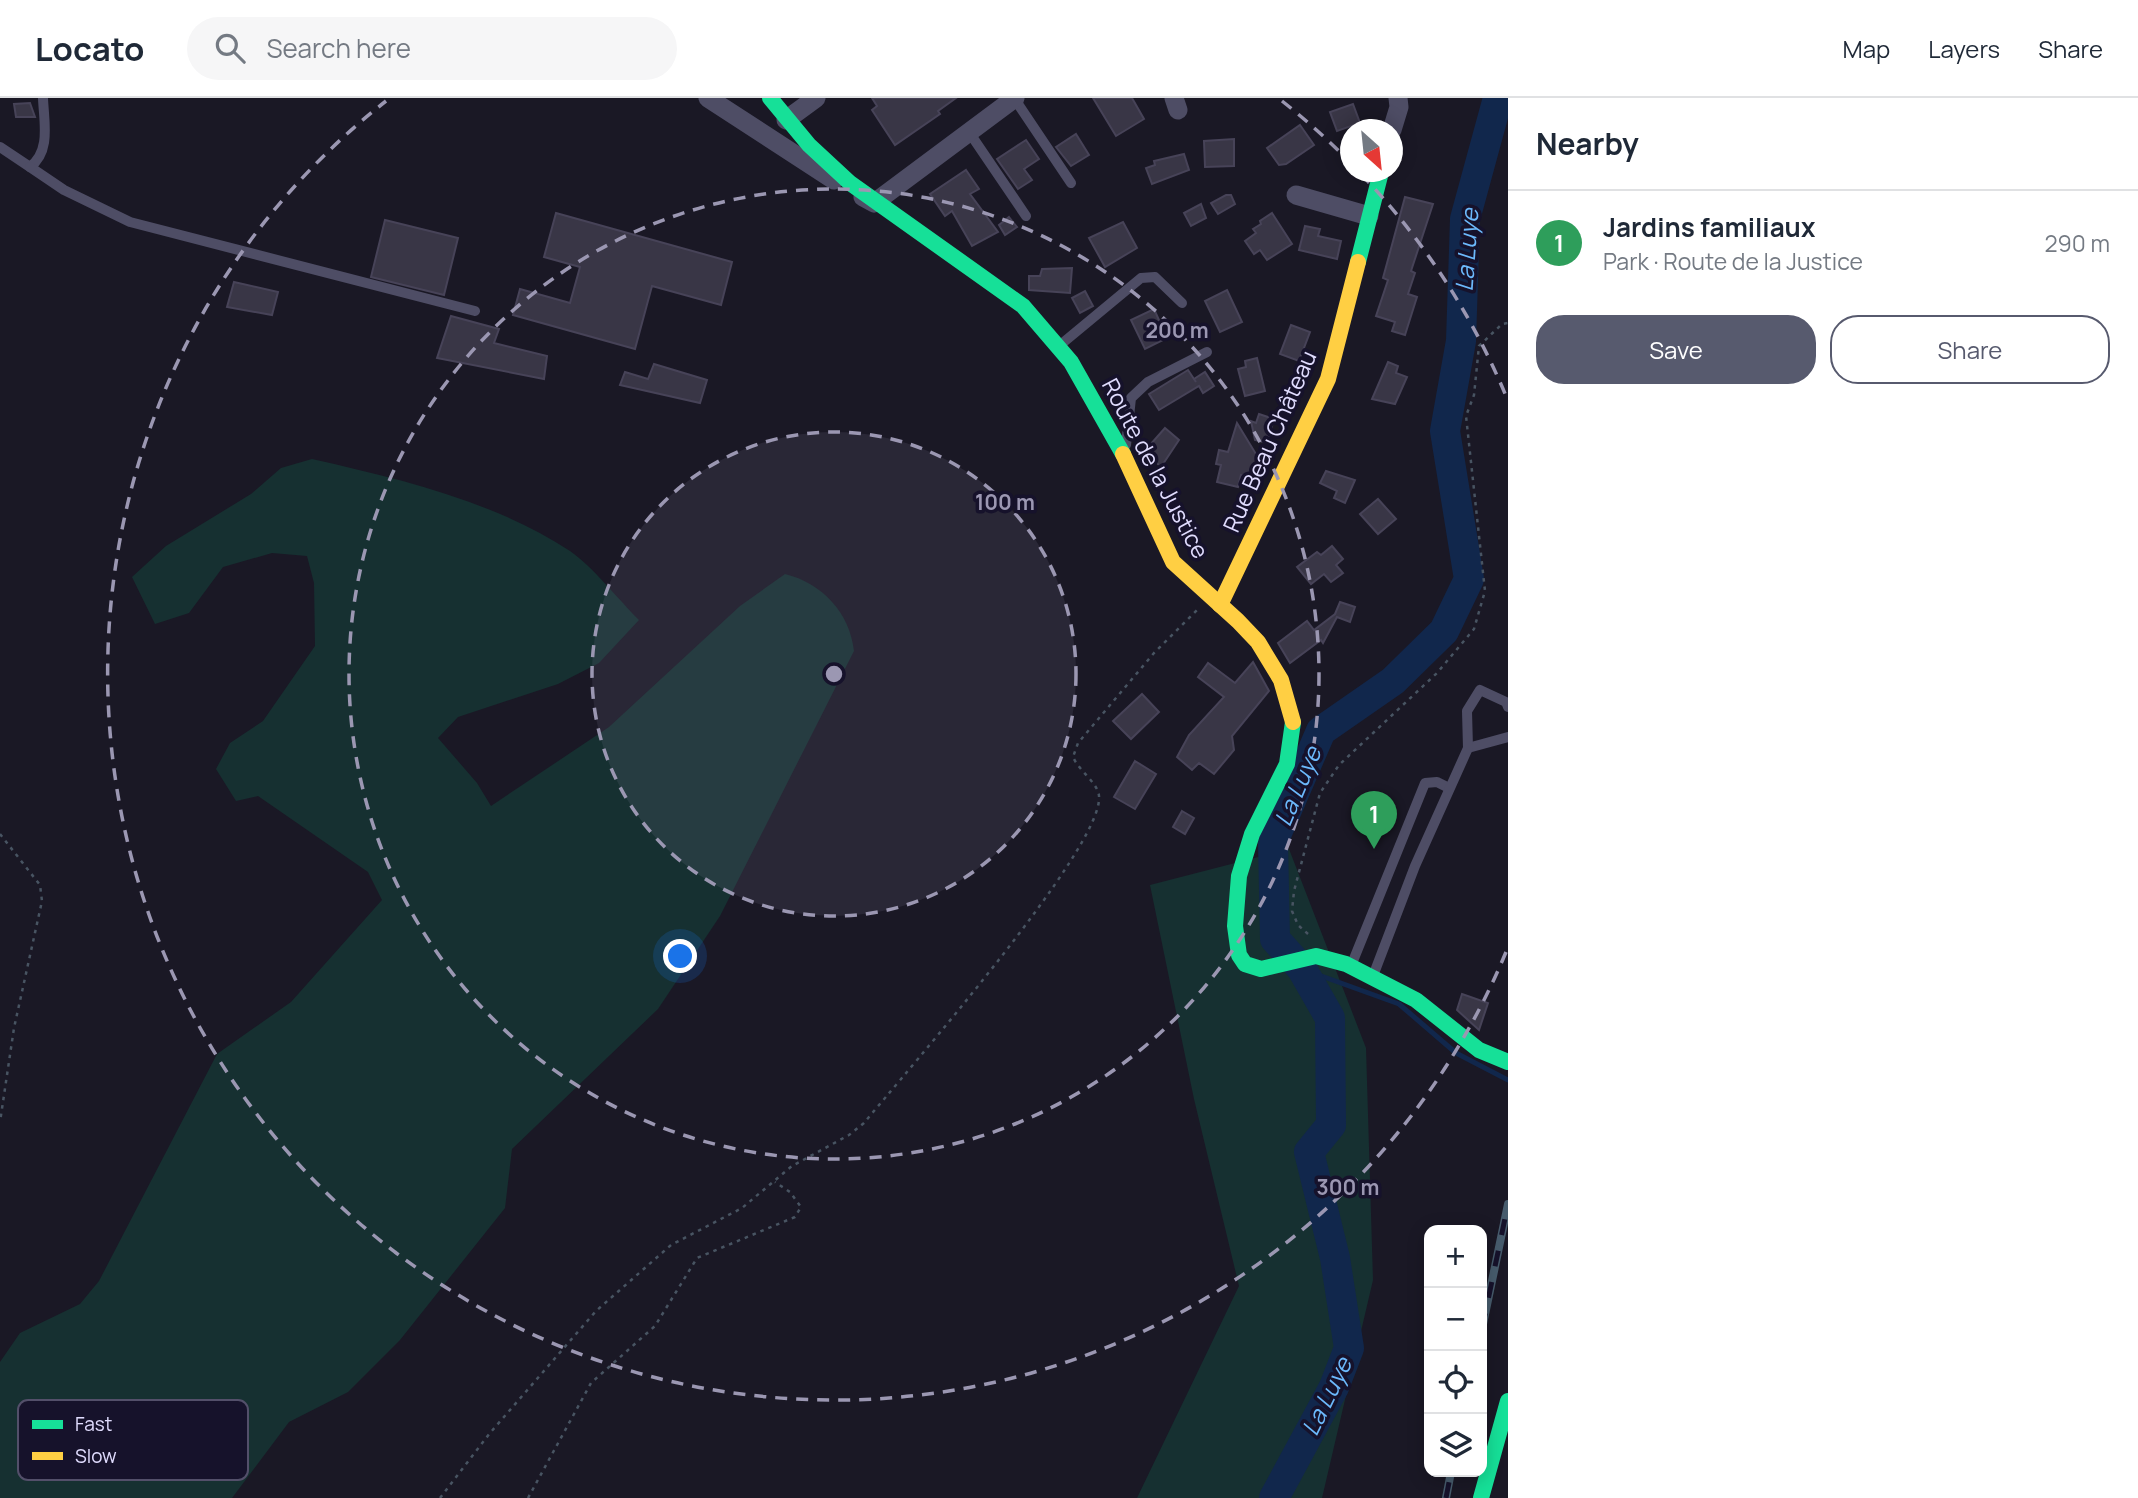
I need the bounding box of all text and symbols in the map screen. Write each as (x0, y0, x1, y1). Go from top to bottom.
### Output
search box (187, 17, 677, 80)
text: Locato (35, 26, 145, 71)
icon: search (211, 29, 249, 67)
text: Search here (267, 30, 411, 66)
text: Map (1843, 32, 1890, 65)
text: Layers (1928, 32, 2000, 65)
text: Share (2038, 32, 2103, 65)
north arrow (1340, 119, 1403, 182)
text: Nearby (1536, 123, 1639, 164)
water label: La Luye (1447, 205, 1485, 293)
text: Jardins familiaux (1603, 209, 1815, 245)
text: 1 (1554, 227, 1564, 259)
text: 290 m (2044, 227, 2110, 259)
text: Park · Route de la Justice (1603, 245, 1863, 277)
button: Save (1536, 315, 1816, 384)
button: Share (1830, 315, 2110, 384)
text: 200 m (1145, 316, 1209, 344)
street label: Rue Beau Château (1215, 345, 1323, 537)
street label: Route de la Justice (1095, 372, 1217, 564)
text: 100 m (975, 488, 1035, 516)
centre of rings (822, 662, 846, 686)
water label: La Luye (1266, 739, 1329, 831)
pin: 1 (1351, 791, 1397, 849)
your location (663, 939, 697, 973)
text: 300 m (1317, 1173, 1379, 1201)
map controls (1424, 1225, 1487, 1477)
button: + (1424, 1225, 1487, 1288)
button: − (1424, 1288, 1487, 1351)
water label: La Luye (1293, 1350, 1360, 1441)
button: locate (1424, 1351, 1487, 1414)
legend (18, 1400, 248, 1480)
text: Fast (75, 1411, 112, 1437)
button: layers (1424, 1414, 1487, 1477)
text: Slow (75, 1443, 117, 1469)

